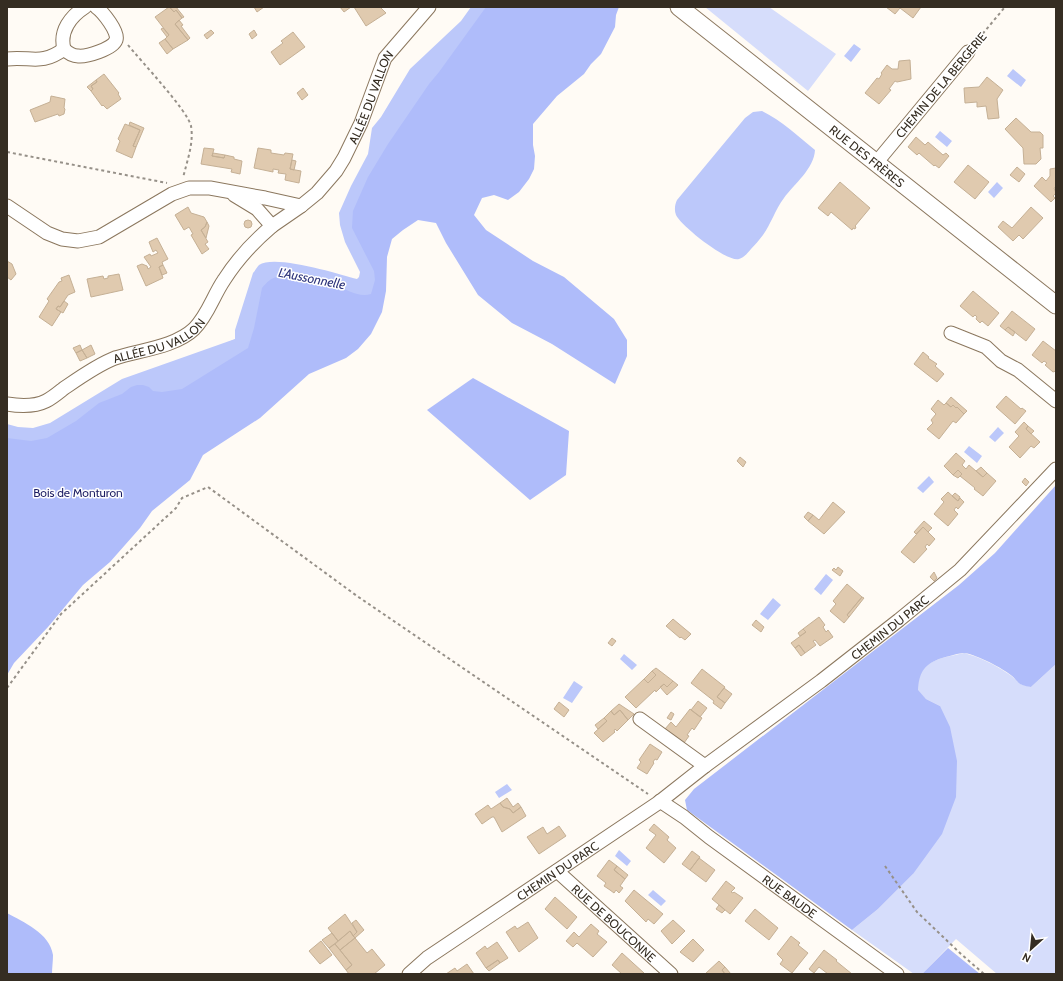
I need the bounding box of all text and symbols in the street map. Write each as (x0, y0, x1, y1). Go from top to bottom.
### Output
street label: CHEMIN DE LA BERGERIE (892, 29, 990, 141)
street label: ALLÉE DU VALLON (345, 47, 396, 146)
street label: RUE DES FRÈRES (827, 122, 908, 190)
water label: L'Aussonnelle (277, 264, 347, 292)
street label: ALLÉE DU VALLON (111, 315, 208, 366)
park label: Bois de Monturon (33, 485, 123, 500)
street label: CHEMIN DU PARC (848, 592, 931, 663)
street label: CHEMIN DU PARC (514, 838, 601, 903)
street label: RUE BAUDE (760, 871, 820, 921)
street label: RUE DE BOUCONNE (569, 881, 660, 965)
north arrow (1011, 929, 1051, 969)
text: N (1020, 950, 1033, 966)

